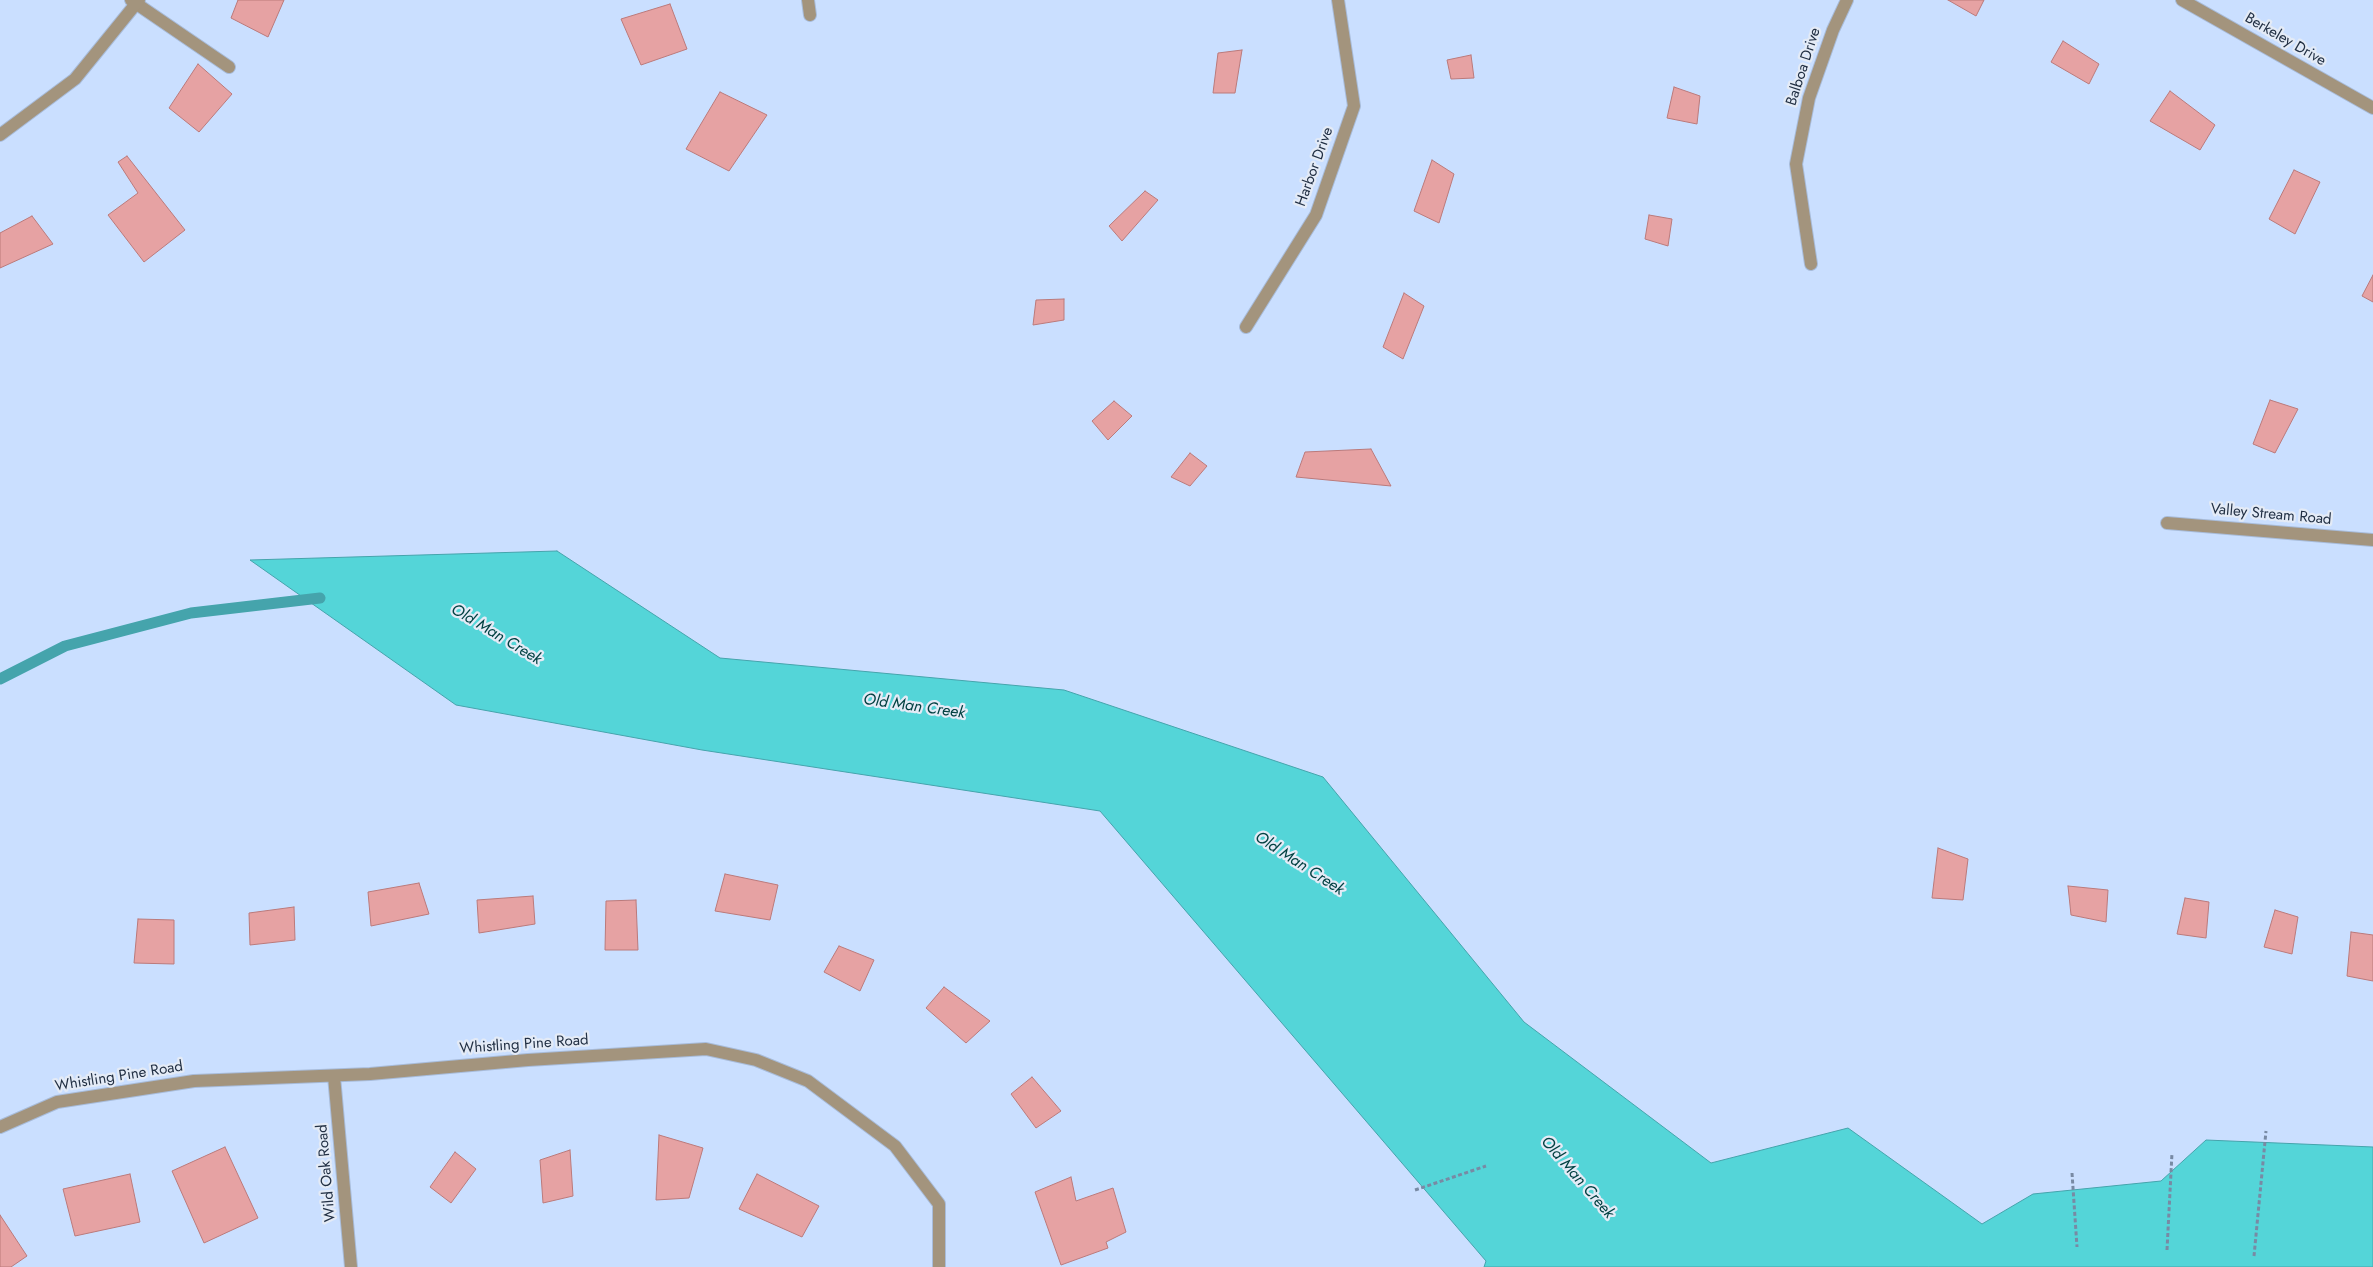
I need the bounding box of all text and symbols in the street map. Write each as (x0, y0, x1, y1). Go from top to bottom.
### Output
street label: Berkeley Drive (2241, 10, 2329, 70)
street label: Balboa Drive (1783, 26, 1825, 108)
street label: Harbor Drive (1292, 125, 1338, 209)
street label: Valley Stream Road (2210, 501, 2332, 529)
water label: Old Man Creek (447, 600, 545, 670)
water label: Old Man Creek (862, 690, 966, 724)
water label: Old Man Creek (1251, 828, 1347, 900)
street label: Whistling Pine Road (459, 1032, 589, 1058)
street label: Whistling Pine Road (54, 1058, 184, 1096)
street label: Wild Oak Road (314, 1124, 340, 1222)
water label: Old Man Creek (1536, 1133, 1618, 1223)

